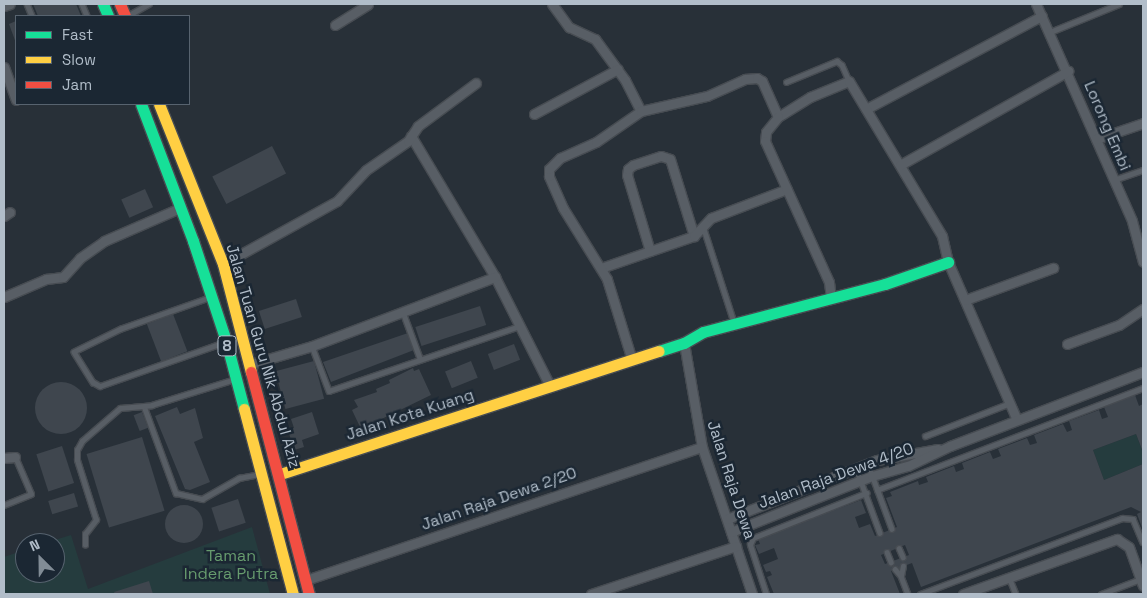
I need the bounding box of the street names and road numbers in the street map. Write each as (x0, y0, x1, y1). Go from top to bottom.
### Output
street label: Lorong Embi (1080, 78, 1134, 174)
street label: Jalan Tuan Guru Nik Abdul Aziz (222, 241, 304, 471)
road number: 8 (217, 334, 237, 358)
street label: Jalan Kota Kuang (343, 385, 477, 445)
street label: Jalan Raja Dewa (703, 418, 759, 542)
street label: Jalan Raja Dewa 4/20 (756, 439, 916, 513)
street label: Jalan Raja Dewa 2/20 (419, 463, 579, 535)

